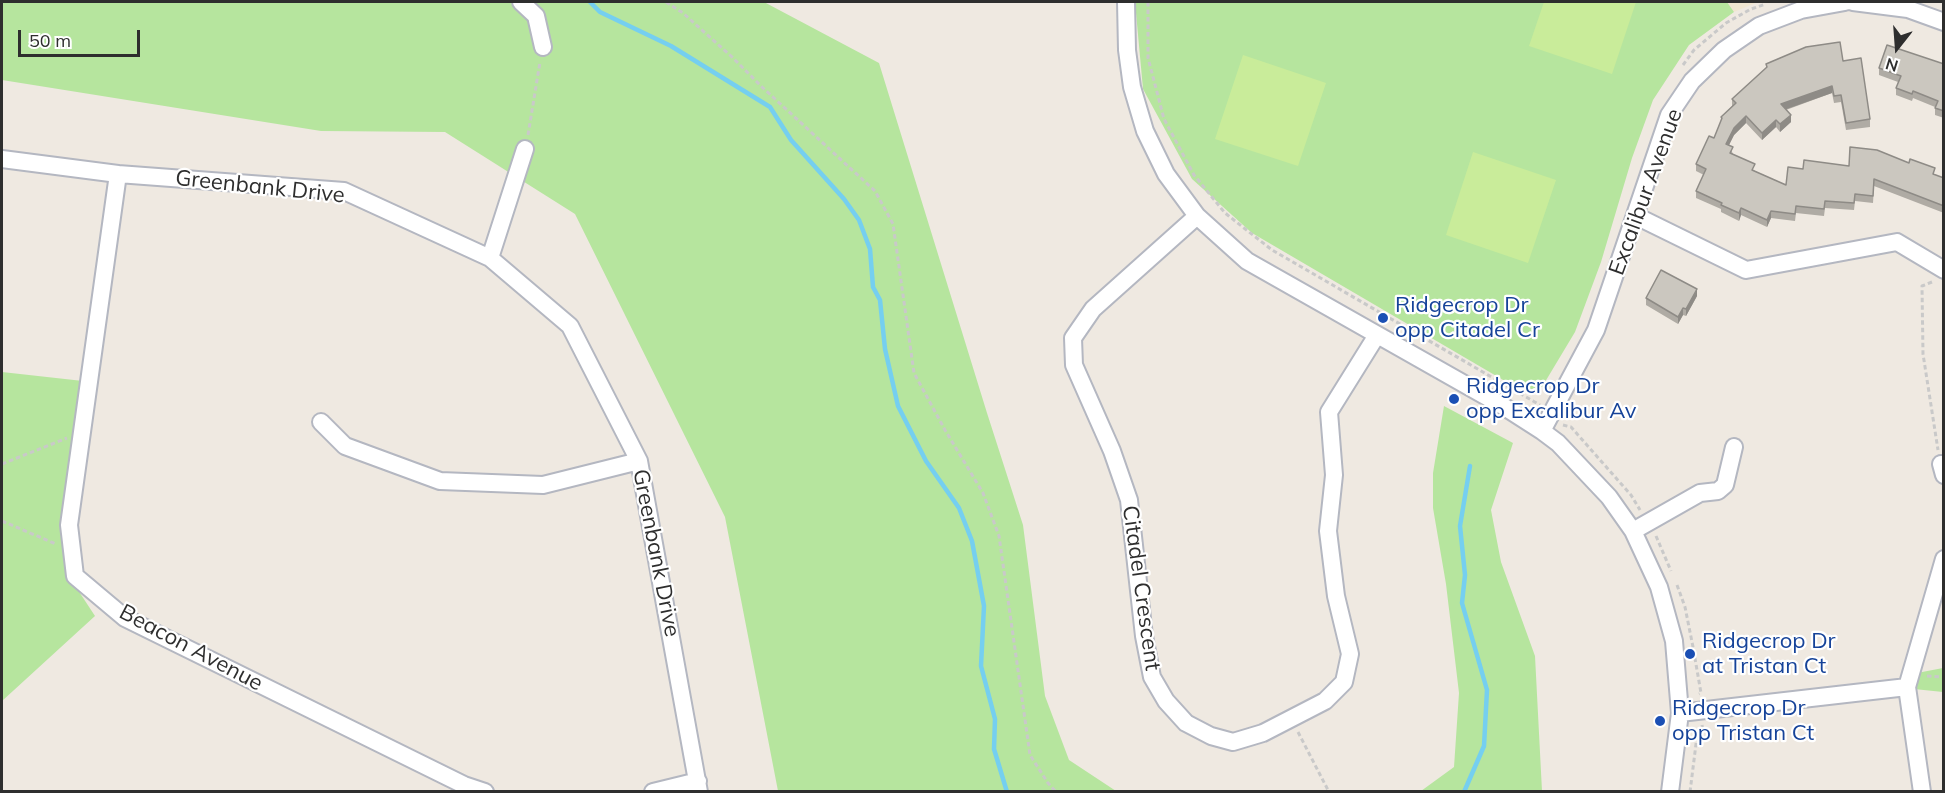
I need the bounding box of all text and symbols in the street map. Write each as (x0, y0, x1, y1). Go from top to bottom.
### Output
scale bar (21, 18, 142, 56)
north arrow (1867, 18, 1927, 78)
text: 50 m (29, 29, 71, 52)
text: N (1883, 54, 1900, 77)
street label: Excalibur Avenue (1604, 105, 1688, 279)
street label: Greenbank Drive (174, 165, 346, 209)
place label: Ridgecrop Dr opp Citadel Cr (1395, 292, 1540, 344)
marker: Ridgecrop Dr opp Citadel Cr (1376, 311, 1390, 325)
place label: Ridgecrop Dr opp Excalibur Av (1466, 373, 1637, 424)
marker: Ridgecrop Dr opp Excalibur Av (1447, 392, 1461, 406)
street label: Greenbank Drive (627, 467, 685, 639)
street label: Citadel Crescent (1116, 504, 1166, 672)
street label: Beacon Avenue (115, 599, 267, 697)
place label: Ridgecrop Dr at Tristan Ct (1702, 628, 1836, 680)
marker: Ridgecrop Dr at Tristan Ct (1683, 647, 1697, 661)
place label: Ridgecrop Dr opp Tristan Ct (1672, 695, 1814, 746)
marker: Ridgecrop Dr opp Tristan Ct (1653, 714, 1667, 728)

